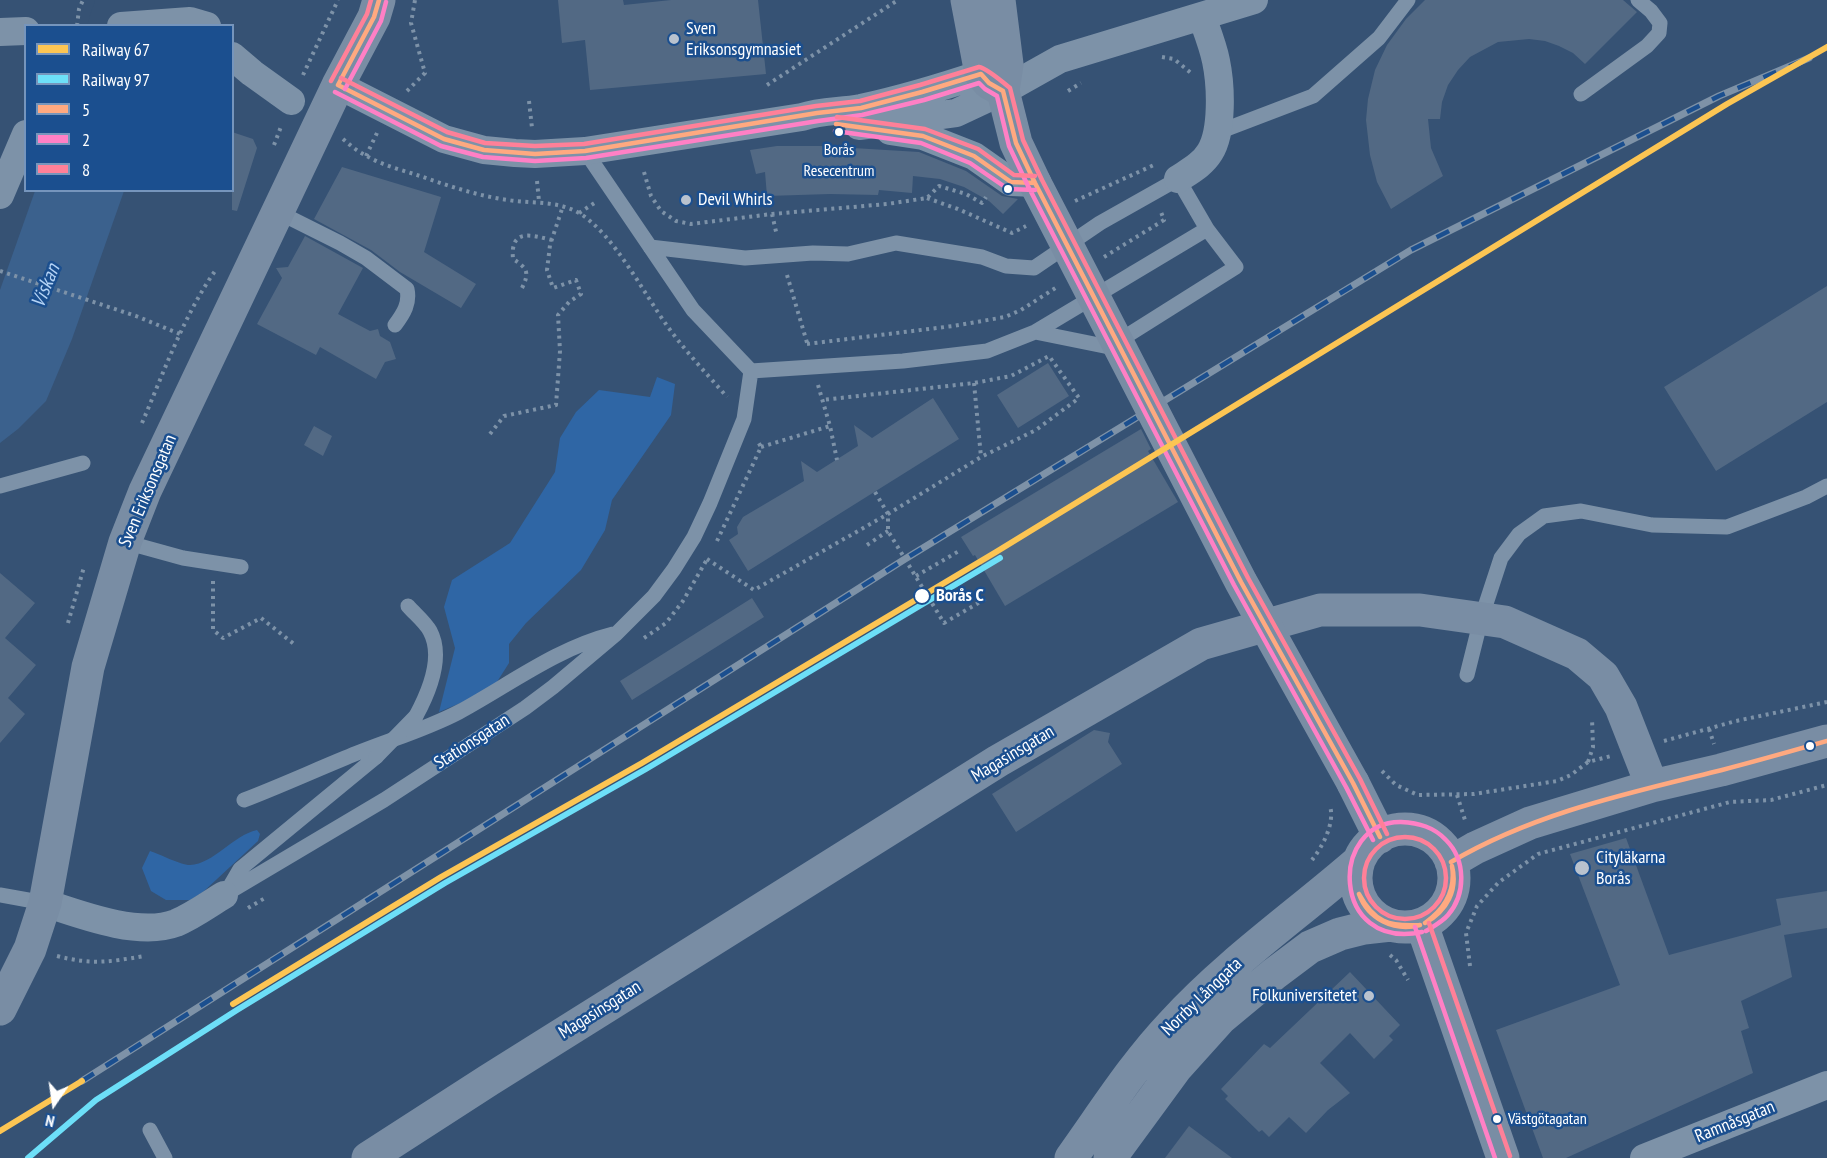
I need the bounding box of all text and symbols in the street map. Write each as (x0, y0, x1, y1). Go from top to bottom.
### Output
place label: Sven Eriksonsgymnasiet (686, 18, 801, 60)
legend (24, 24, 234, 192)
marker: Sven Eriksonsgymnasiet (667, 32, 681, 46)
text: Railway 67 (82, 38, 150, 61)
text: Railway 97 (82, 68, 150, 91)
text: 5 (82, 98, 90, 121)
marker: Borås Resecentrum (833, 126, 845, 138)
text: 2 (82, 128, 90, 151)
place label: Borås Resecentrum (804, 140, 874, 178)
text: 8 (82, 158, 90, 181)
unlabelled marker (1002, 183, 1014, 195)
place label: Devil Whirls (698, 189, 773, 211)
marker: Devil Whirls (679, 193, 693, 207)
water label: Viskan (26, 261, 66, 311)
street label: Sven Eriksonsgatan (115, 431, 181, 551)
place label: Borås C (936, 585, 984, 607)
marker: Borås C (913, 587, 931, 605)
street label: Stationsgatan (430, 710, 514, 774)
street label: Magasinsgatan (968, 721, 1058, 787)
unlabelled marker (1804, 740, 1816, 752)
place label: Cityläkarna Borås (1596, 847, 1665, 890)
marker: Cityläkarna Borås (1573, 859, 1591, 877)
street label: Norrby Långgata (1157, 953, 1247, 1041)
street label: Magasinsgatan (555, 976, 645, 1044)
place label: Folkuniversitetet (1252, 985, 1357, 1007)
marker: Folkuniversitetet (1362, 989, 1376, 1003)
north arrow (24, 1074, 84, 1134)
street label: Ramnåsgatan (1692, 1096, 1778, 1148)
place label: Västgötagatan (1508, 1109, 1587, 1129)
text: N (43, 1111, 56, 1132)
marker: Västgötagatan (1491, 1113, 1503, 1125)

